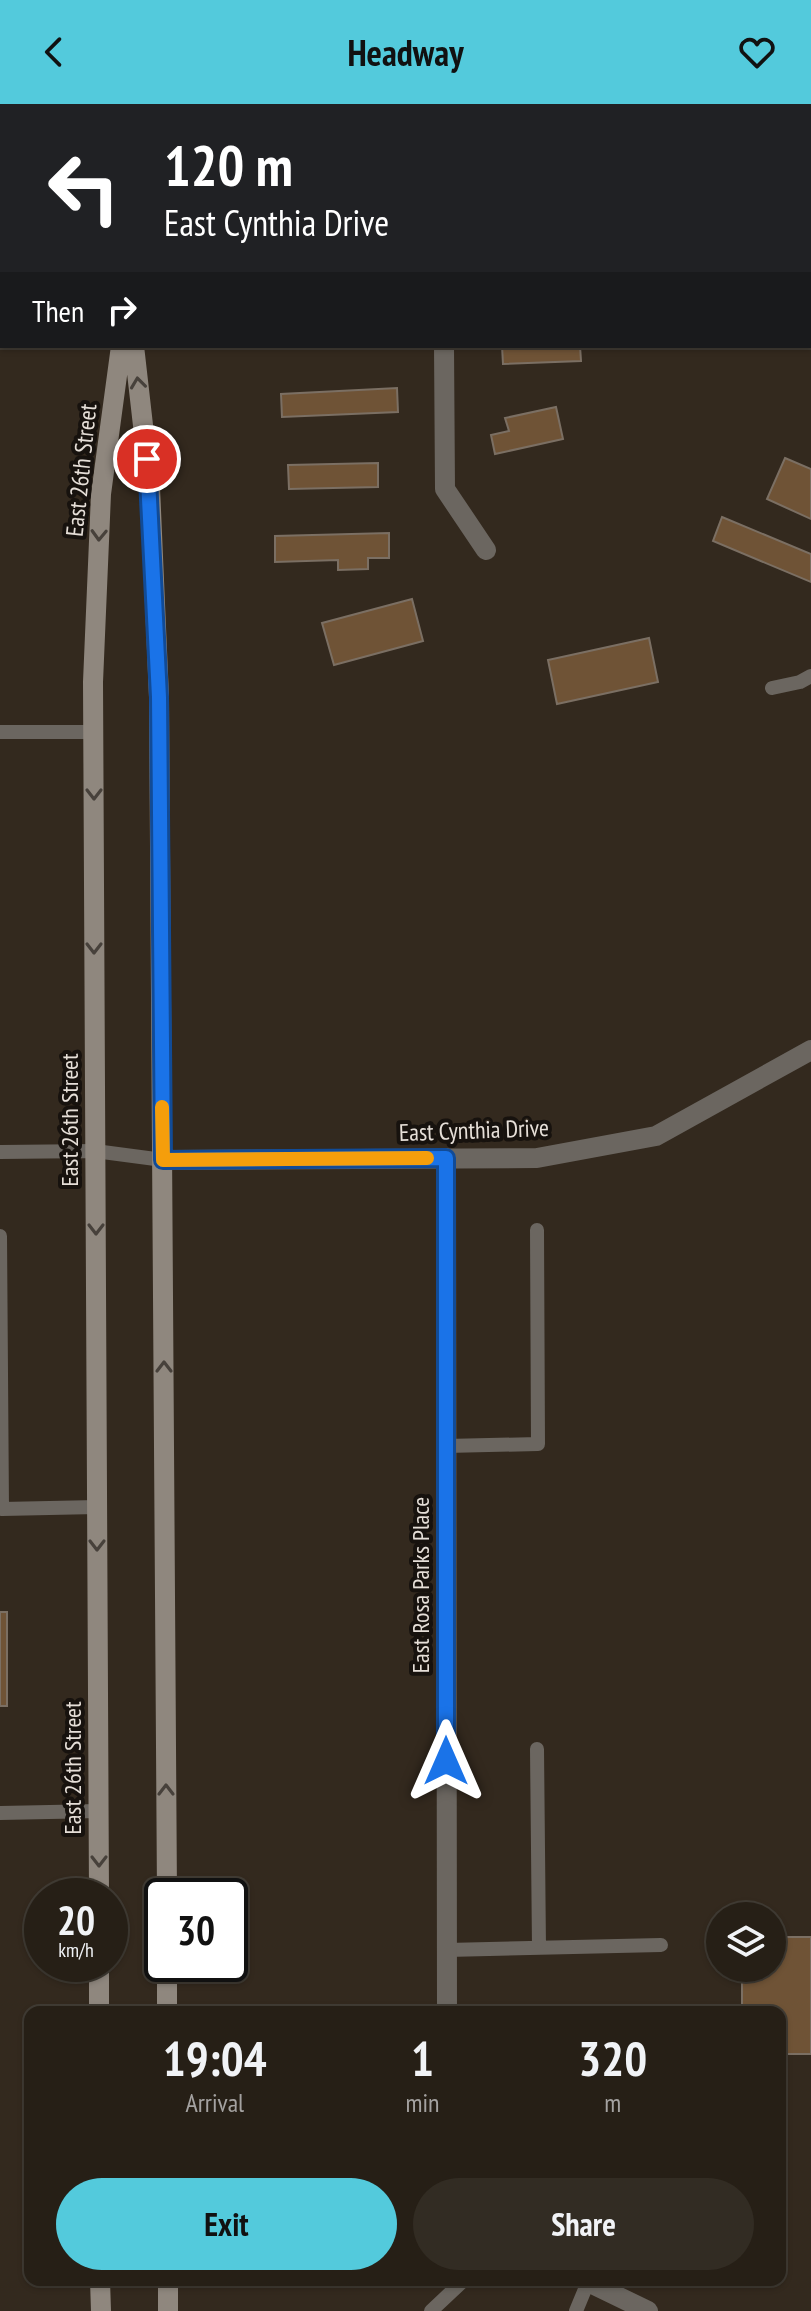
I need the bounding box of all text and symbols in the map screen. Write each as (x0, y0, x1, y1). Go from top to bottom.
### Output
text: Headway (347, 29, 464, 76)
icon: back (32, 30, 76, 74)
icon: heart (735, 30, 779, 74)
text: 120 m (164, 129, 293, 201)
icon: left (32, 136, 136, 240)
text: East Cynthia Drive (164, 199, 389, 246)
icon: right (100, 288, 144, 332)
text: Then (32, 291, 84, 330)
one-way arrow (130, 376, 147, 389)
street label: East 26th Street (59, 402, 103, 538)
pin (113, 425, 181, 493)
icon: arrive (125, 437, 169, 481)
one-way arrow (91, 529, 108, 542)
one-way arrow (85, 788, 103, 801)
one-way arrow (85, 942, 103, 955)
street label: East 26th Street (54, 1053, 85, 1187)
street label: East Cynthia Drive (398, 1112, 550, 1148)
one-way arrow (87, 1223, 105, 1236)
one-way arrow (155, 1360, 173, 1373)
street label: East Rosa Parks Place (405, 1497, 436, 1673)
one-way arrow (88, 1539, 106, 1552)
street label: East 26th Street (57, 1701, 88, 1835)
position arrow (404, 1719, 488, 1803)
one-way arrow (157, 1783, 175, 1796)
one-way arrow (90, 1855, 108, 1868)
speed limit sign: 30 (144, 1878, 248, 1982)
text: 20 (57, 1894, 95, 1946)
map controls (706, 1902, 786, 1982)
button: layers (706, 1902, 786, 1982)
text: km/h (58, 1937, 94, 1963)
text: 19:04 (163, 2027, 267, 2089)
text: 1 (411, 2027, 434, 2089)
text: 320 (578, 2027, 647, 2089)
text: Arrival (185, 2086, 244, 2119)
text: min (405, 2086, 439, 2119)
text: m (604, 2086, 621, 2119)
button: Exit (56, 2178, 397, 2270)
button: Share (413, 2178, 754, 2270)

